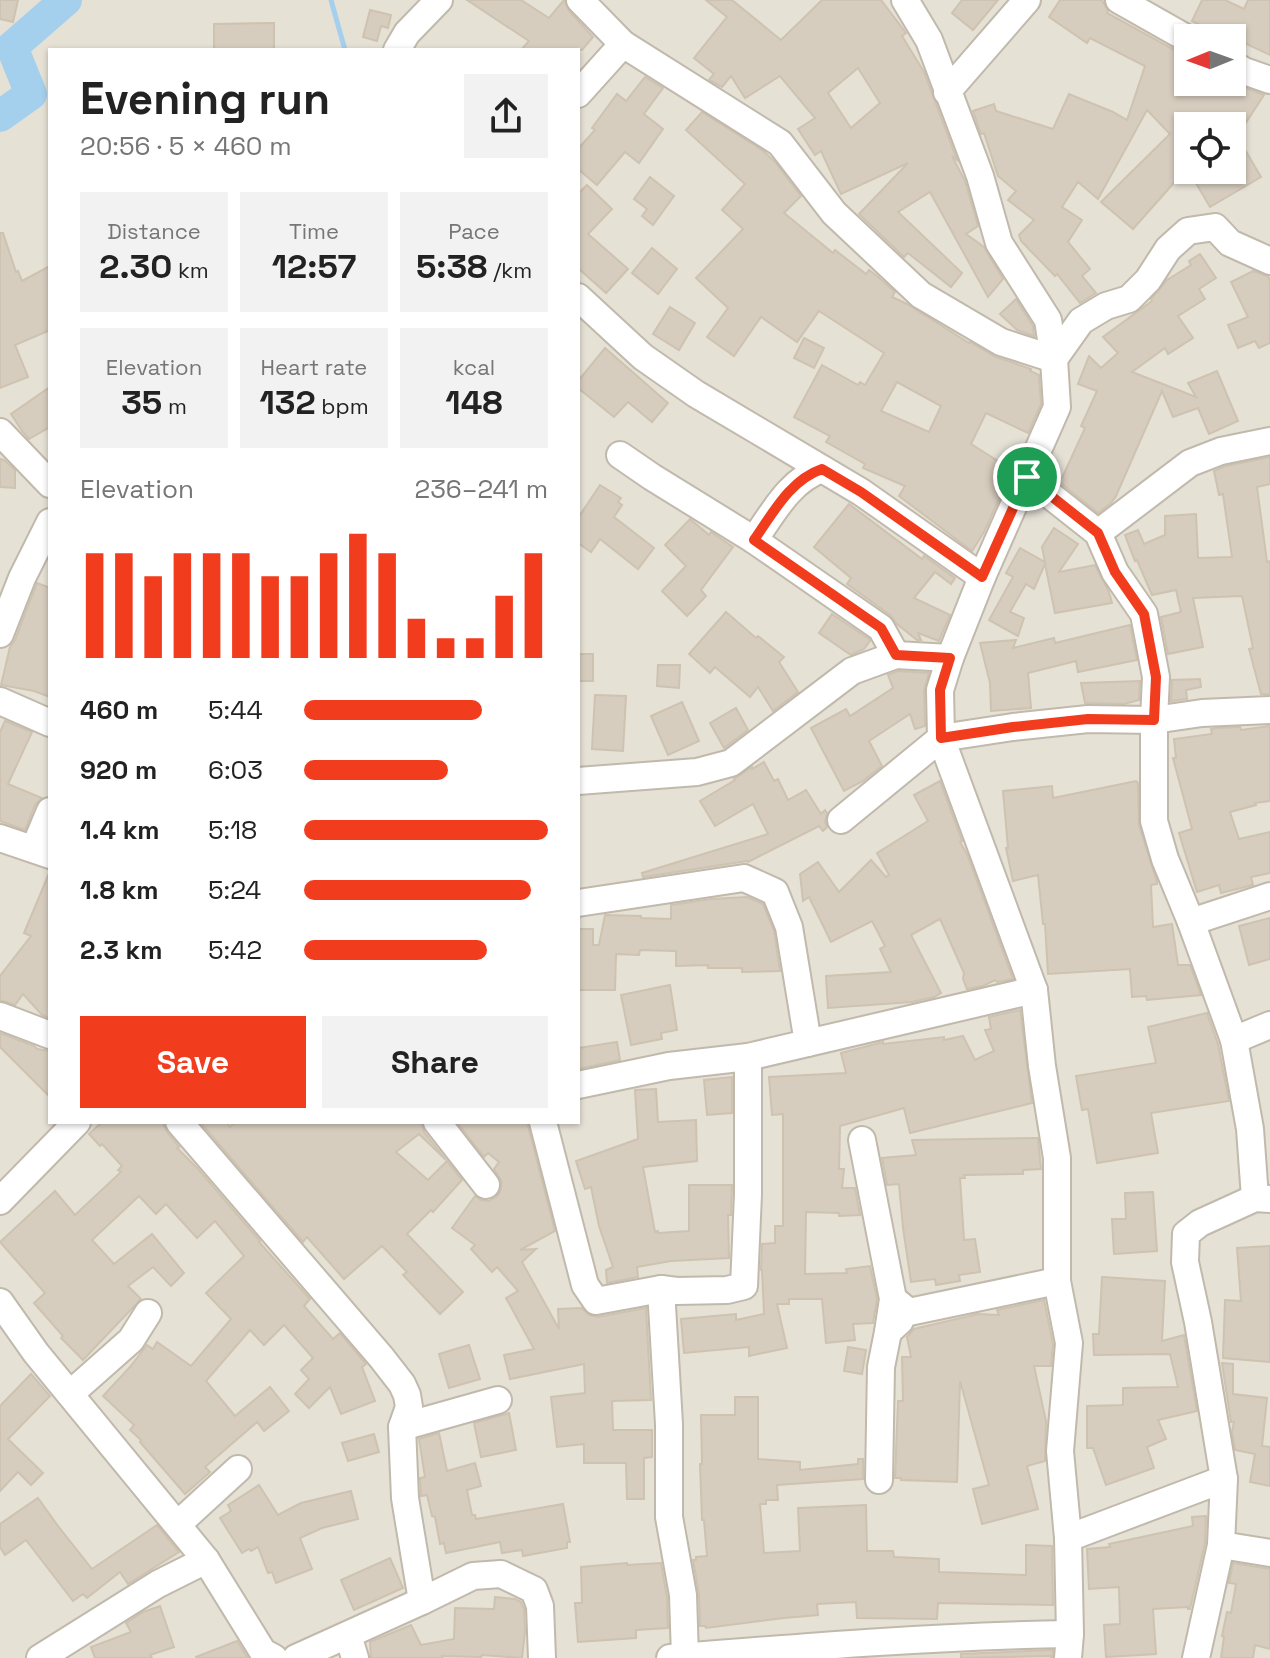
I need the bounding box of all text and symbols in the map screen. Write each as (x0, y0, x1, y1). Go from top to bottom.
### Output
north arrow (1174, 24, 1246, 96)
map controls (1174, 24, 1246, 184)
text: Evening run (80, 71, 330, 127)
button: share (464, 74, 548, 158)
button: locate (1174, 112, 1246, 184)
text: 20:56 · 5 × 460 m (80, 129, 292, 163)
text: Distance (107, 217, 201, 245)
text: Time (289, 217, 339, 245)
text: Pace (448, 217, 500, 245)
text: 2.30 (99, 245, 172, 288)
text: 12:57 (272, 245, 356, 288)
text: 5:38 (416, 245, 488, 288)
text: km (172, 256, 209, 284)
text: /km (488, 256, 532, 284)
text: Elevation (106, 353, 202, 381)
text: Heart rate (261, 353, 367, 381)
text: kcal (453, 353, 495, 381)
text: 35 (121, 381, 162, 424)
text: 132 (259, 381, 316, 424)
text: 148 (445, 381, 503, 424)
text: m (162, 392, 187, 420)
text: bpm (316, 392, 369, 420)
pin (993, 443, 1061, 511)
icon: arrive (1005, 455, 1049, 499)
text: Elevation (80, 472, 194, 506)
text: 236–241 m (415, 472, 548, 506)
text: 460 m (80, 693, 158, 727)
text: 5:44 (208, 693, 263, 727)
text: 920 m (80, 753, 157, 787)
text: 6:03 (208, 753, 263, 787)
text: 1.4 km (80, 813, 160, 847)
text: 5:18 (208, 813, 257, 847)
text: 1.8 km (80, 873, 159, 907)
text: 5:24 (208, 873, 261, 907)
text: 2.3 km (80, 933, 162, 967)
text: 5:42 (208, 933, 262, 967)
button: Save (80, 1016, 306, 1108)
button: Share (322, 1016, 548, 1108)

